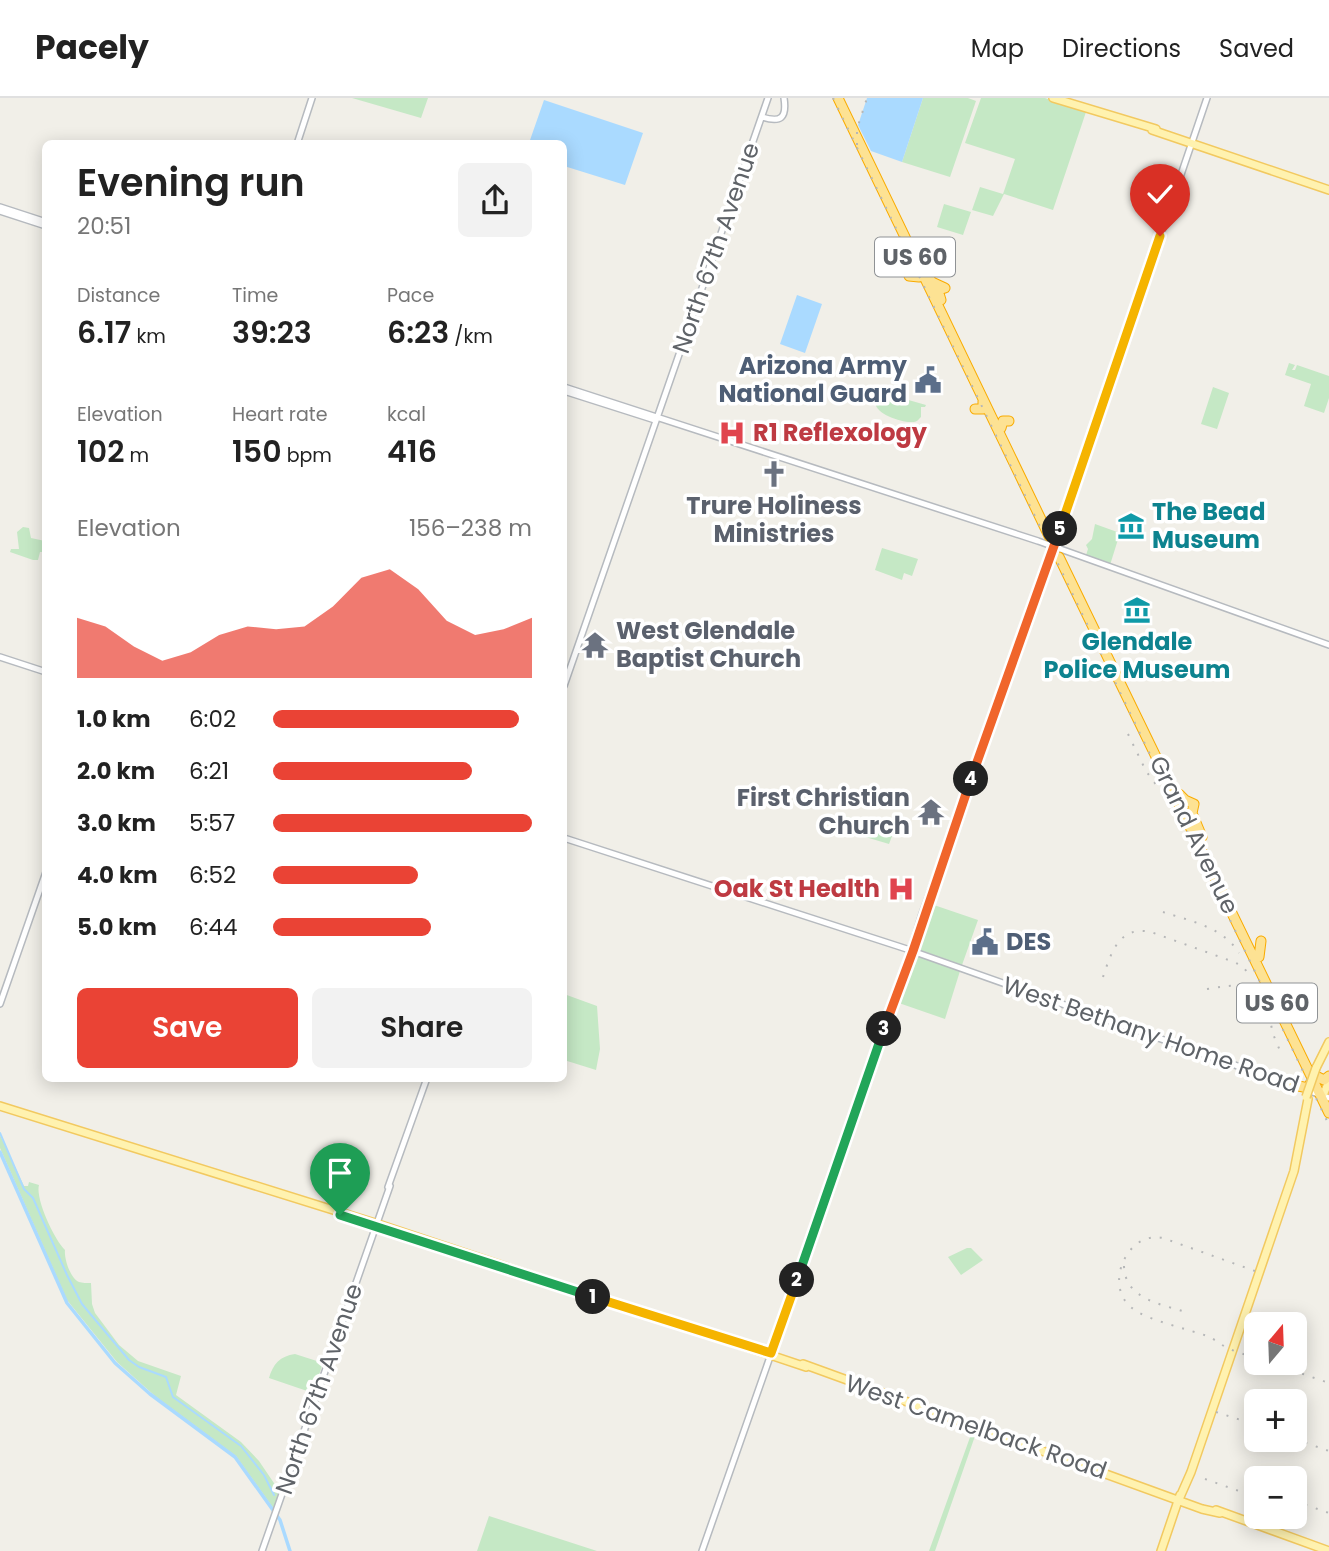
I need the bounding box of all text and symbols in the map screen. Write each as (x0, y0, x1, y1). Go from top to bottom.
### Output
text: Pacely (35, 24, 149, 71)
text: Map (971, 32, 1024, 65)
text: Directions (1062, 32, 1181, 65)
text: Saved (1219, 32, 1294, 65)
street label: North 67th Avenue (664, 138, 767, 358)
text: Evening run (77, 156, 305, 209)
button: share (458, 163, 532, 237)
pin (1130, 164, 1190, 236)
icon: check (1141, 175, 1179, 213)
text: 20:51 (77, 210, 131, 242)
road number: US 60 (875, 238, 955, 276)
text: Distance (77, 282, 160, 309)
text: Time (232, 282, 278, 309)
text: Pace (387, 282, 434, 309)
text: 6.17 (77, 311, 131, 354)
text: 39:23 (232, 311, 312, 354)
text: 6:23 (387, 311, 449, 354)
text: km (131, 323, 166, 350)
text: /km (449, 323, 493, 350)
place label: Arizona Army National Guard (719, 349, 908, 410)
public building icon: Arizona Army National Guard (913, 365, 943, 395)
text: Elevation (77, 401, 163, 428)
text: Heart rate (232, 401, 327, 428)
text: kcal (387, 401, 426, 428)
place label: R1 Reflexology (753, 416, 928, 449)
hospital icon: R1 Reflexology (717, 418, 747, 448)
text: 102 (77, 430, 124, 473)
text: 150 (232, 430, 282, 473)
text: 416 (387, 430, 437, 473)
text: m (124, 442, 149, 469)
text: bpm (282, 442, 332, 469)
church icon: Trure Holiness Ministries (759, 459, 789, 489)
place label: Trure Holiness Ministries (686, 489, 862, 550)
place label: The Bead Museum (1152, 495, 1265, 556)
museum icon: The Bead Museum (1116, 511, 1146, 541)
text: Elevation (77, 512, 181, 544)
text: 156–238 m (409, 512, 532, 544)
pin: 5 (1042, 512, 1078, 546)
text: 5 (1053, 515, 1066, 542)
museum icon: Glendale Police Museum (1122, 595, 1152, 625)
place label: West Glendale Baptist Church (616, 614, 801, 675)
place label: Glendale Police Museum (1044, 625, 1230, 686)
temple icon: West Glendale Baptist Church (580, 630, 610, 660)
text: 1.0 km (77, 703, 151, 735)
text: 6:02 (189, 703, 236, 735)
street label: Grand Avenue (1142, 750, 1247, 919)
text: 2.0 km (77, 755, 155, 787)
text: 6:21 (189, 755, 229, 787)
pin: 4 (954, 762, 988, 796)
text: 4 (964, 765, 977, 792)
place label: First Christian Church (737, 781, 910, 842)
temple icon: First Christian Church (916, 797, 946, 827)
text: 3.0 km (77, 807, 156, 839)
text: 5:57 (189, 807, 235, 839)
text: 4.0 km (77, 859, 158, 891)
text: 6:52 (189, 859, 236, 891)
place label: Oak St Health (714, 872, 880, 905)
hospital icon: Oak St Health (886, 874, 916, 904)
text: 5.0 km (77, 911, 157, 943)
text: 6:44 (189, 911, 237, 943)
place label: DES (1006, 925, 1051, 958)
public building icon: DES (970, 927, 1000, 957)
street label: West Bethany Home Road (999, 968, 1304, 1101)
road number: US 60 (1237, 983, 1317, 1022)
button: Save (77, 988, 298, 1068)
button: Share (312, 988, 532, 1068)
pin: 3 (866, 1012, 902, 1046)
text: 3 (878, 1015, 889, 1042)
pin (310, 1143, 370, 1215)
icon: arrive (321, 1154, 359, 1192)
pin: 2 (780, 1262, 814, 1298)
text: 2 (791, 1266, 802, 1293)
street label: North 67th Avenue (267, 1279, 370, 1499)
pin: 1 (576, 1280, 610, 1314)
text: 1 (589, 1283, 596, 1310)
north arrow (1244, 1312, 1307, 1376)
map controls (1244, 1312, 1307, 1529)
street label: West Camelback Road (841, 1366, 1111, 1487)
button: + (1244, 1389, 1307, 1452)
button: − (1244, 1466, 1307, 1529)

